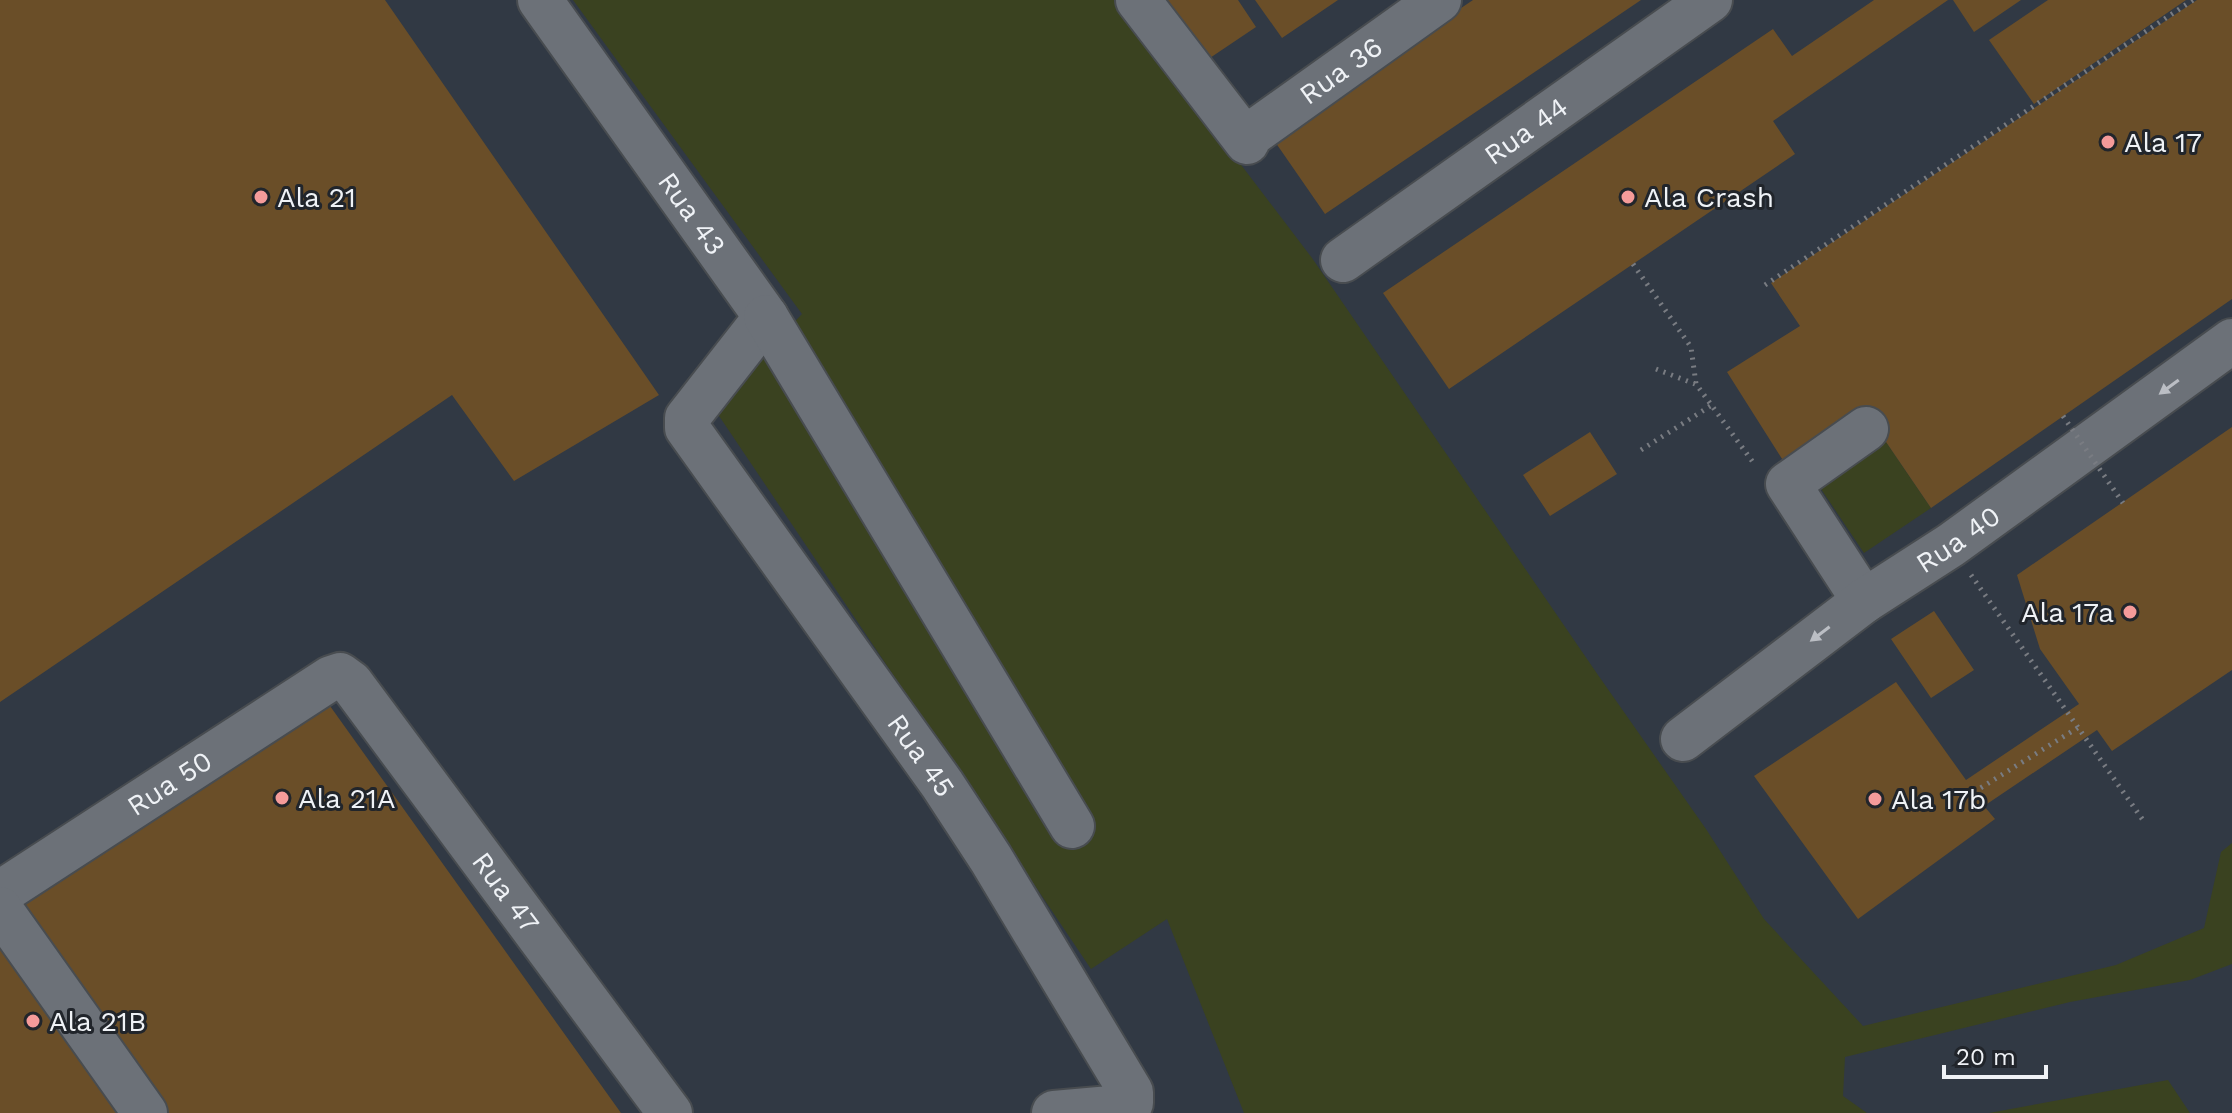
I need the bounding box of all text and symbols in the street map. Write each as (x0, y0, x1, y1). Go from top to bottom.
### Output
street label: Rua 36 (1293, 30, 1389, 111)
street label: Rua 44 (1478, 90, 1574, 172)
place label: Ala 17 (2124, 126, 2202, 159)
marker: Ala 17 (2099, 133, 2117, 151)
street label: Rua 43 (651, 166, 732, 261)
place label: Ala 21 (277, 181, 356, 214)
place label: Ala Crash (1644, 181, 1774, 214)
marker: Ala 21 (252, 188, 270, 206)
marker: Ala Crash (1619, 188, 1637, 206)
one-way arrow (2159, 378, 2179, 394)
street label: Rua 40 (1910, 499, 2007, 580)
place label: Ala 17a (2021, 596, 2114, 629)
marker: Ala 17a (2121, 603, 2139, 621)
one-way arrow (1810, 626, 1830, 642)
street label: Rua 45 (880, 708, 962, 803)
street label: Rua 50 (121, 744, 218, 823)
place label: Ala 21A (298, 782, 396, 815)
place label: Ala 17b (1891, 783, 1986, 816)
marker: Ala 21A (273, 789, 291, 807)
marker: Ala 17b (1866, 790, 1884, 808)
street label: Rua 47 (465, 846, 546, 939)
place label: Ala 21B (49, 1005, 146, 1038)
marker: Ala 21B (24, 1012, 42, 1030)
scale bar (1944, 1029, 2046, 1079)
text: 20 m (1956, 1043, 2016, 1071)

